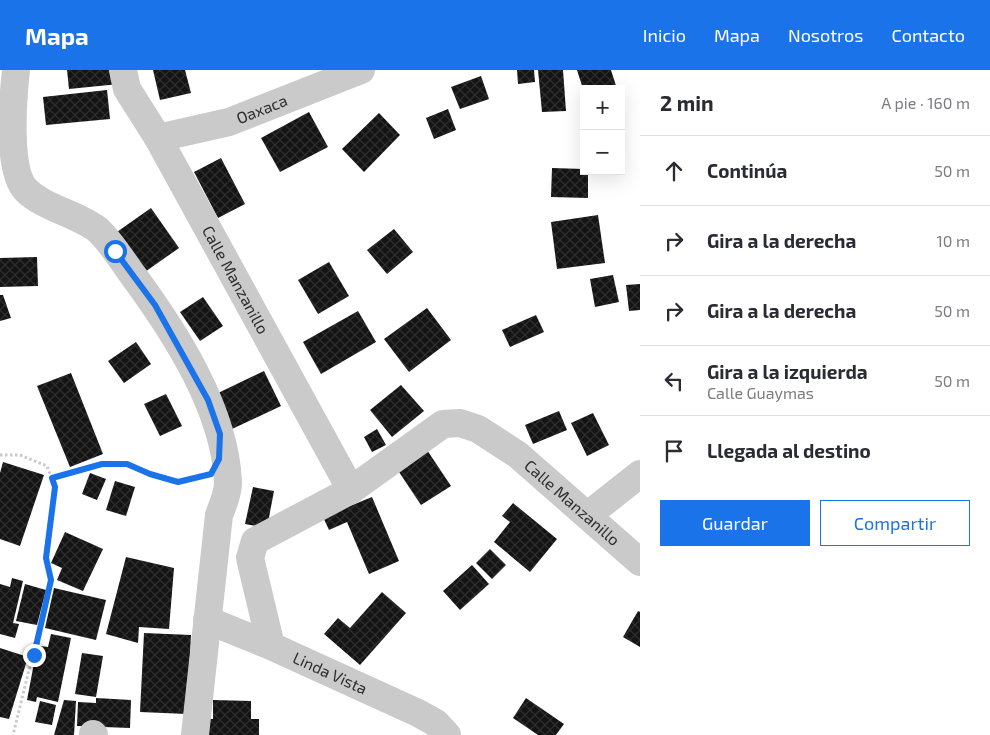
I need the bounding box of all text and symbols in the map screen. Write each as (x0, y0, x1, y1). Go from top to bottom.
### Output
text: Mapa (25, 21, 89, 50)
text: Inicio (643, 24, 686, 46)
text: Mapa (714, 24, 760, 46)
text: Nosotros (788, 24, 863, 46)
text: Contacto (891, 24, 965, 46)
map controls (580, 85, 625, 175)
button: + (580, 85, 625, 130)
street label: Oaxaca (233, 90, 290, 127)
text: 2 min (660, 90, 714, 115)
text: A pie · 160 m (881, 93, 970, 112)
button: − (580, 130, 625, 175)
icon: ahead (660, 157, 688, 185)
text: Continúa (707, 159, 787, 182)
text: 50 m (934, 161, 970, 180)
street label: Calle Manzanillo (199, 222, 273, 337)
icon: right (660, 227, 688, 255)
text: Gira a la derecha (707, 229, 856, 252)
text: 10 m (936, 231, 970, 250)
route start (104, 240, 127, 263)
icon: right (660, 297, 688, 325)
text: Gira a la derecha (707, 299, 856, 322)
text: 50 m (934, 301, 970, 320)
text: Gira a la izquierda (707, 360, 868, 383)
icon: left (660, 367, 688, 395)
text: 50 m (934, 371, 970, 390)
text: Calle Guaymas (707, 383, 814, 402)
icon: arrive (660, 437, 688, 465)
text: Llegada al destino (707, 439, 871, 462)
street label: Calle Manzanillo (521, 455, 624, 549)
button: Guardar (660, 500, 810, 546)
button: Compartir (820, 500, 970, 546)
route end (23, 644, 46, 667)
street label: Linda Vista (290, 647, 370, 698)

